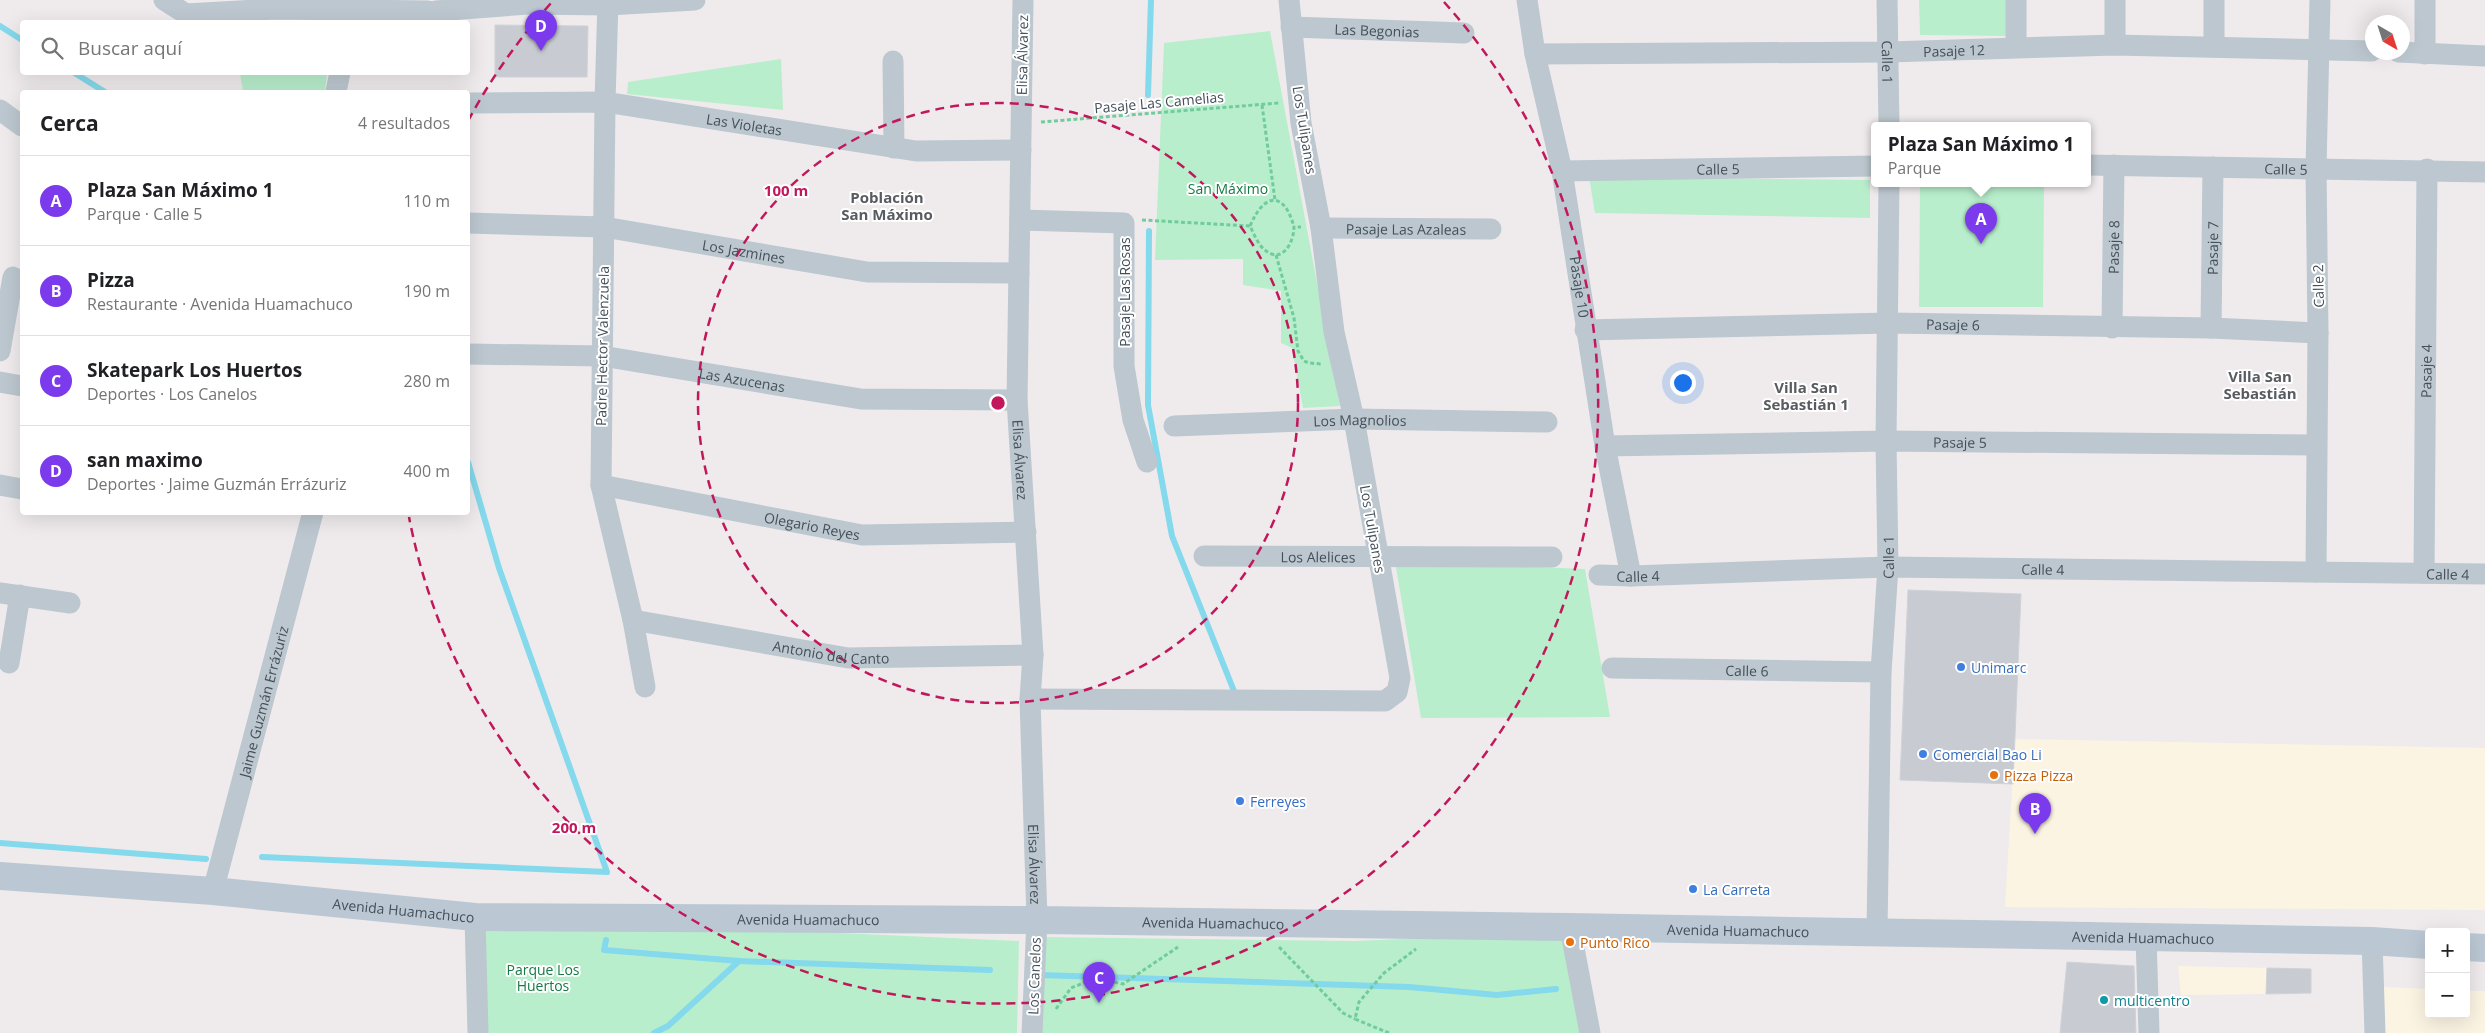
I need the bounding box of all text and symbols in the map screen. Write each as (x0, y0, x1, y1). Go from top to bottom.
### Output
pin: D (525, 10, 557, 51)
street label: Elisa Álvarez (1012, 14, 1032, 95)
north arrow (2365, 15, 2410, 60)
street label: Las Begonias (1334, 19, 1420, 41)
search box (20, 20, 470, 75)
icon: search (38, 34, 66, 62)
text: Buscar aquí (78, 35, 182, 61)
street label: Calle 1 (1878, 40, 1898, 84)
street label: Pasaje 12 (1923, 40, 1985, 60)
street label: Los Tulipanes (1289, 85, 1321, 176)
street label: Pasaje Las Camelias (1093, 87, 1225, 117)
text: Cerca (40, 109, 99, 137)
street label: Las Violetas (705, 109, 784, 139)
text: 4 resultados (358, 112, 450, 134)
popup (1871, 122, 2091, 187)
text: Plaza San Máximo 1 (1888, 131, 2074, 157)
text: Parque (1888, 157, 1941, 179)
street label: Calle 5 (1696, 159, 1740, 178)
street label: Calle 5 (2264, 159, 2308, 178)
text: Plaza San Máximo 1 (87, 177, 274, 203)
park label: San Máximo (1188, 179, 1268, 198)
text: 100 m (764, 180, 808, 200)
district label: Población San Máximo (841, 187, 933, 224)
text: A (50, 190, 62, 212)
text: 110 m (404, 190, 450, 212)
text: Parque · Calle 5 (87, 203, 203, 225)
pin: A (1965, 203, 1997, 244)
street label: Pasaje Las Azaleas (1346, 219, 1466, 238)
street label: Pasaje 8 (2103, 220, 2123, 274)
street label: Pasaje 7 (2202, 221, 2222, 275)
street label: Los Jazmines (701, 235, 787, 267)
street label: Pasaje Las Rosas (1115, 237, 1134, 347)
street label: Pasaje 10 (1566, 255, 1594, 319)
street label: Calle 2 (2308, 264, 2328, 308)
street label: Padre Hector Valenzuela (591, 266, 613, 426)
text: Pizza (87, 267, 135, 293)
text: B (51, 280, 61, 302)
text: 190 m (404, 280, 450, 302)
text: Restaurante · Avenida Huamachuco (87, 293, 353, 315)
street label: Pasaje 6 (1926, 314, 1980, 334)
street label: Pasaje 4 (2416, 344, 2435, 398)
text: Skatepark Los Huertos (87, 357, 302, 383)
street label: Las Azucenas (698, 363, 787, 396)
district label: Villa San Sebastián (2223, 366, 2297, 403)
text: C (51, 370, 61, 392)
text: 280 m (404, 370, 450, 392)
your location (1670, 370, 1696, 396)
district label: Villa San Sebastián 1 (1763, 377, 1849, 414)
text: Deportes · Los Canelos (87, 383, 257, 405)
centre of rings (989, 394, 1007, 412)
street label: Los Magnolios (1313, 409, 1407, 430)
street label: Elisa Álvarez (1009, 419, 1033, 501)
street label: Pasaje 5 (1933, 432, 1987, 451)
text: san maximo (87, 447, 203, 473)
text: D (50, 460, 62, 482)
text: 400 m (404, 460, 450, 482)
text: Deportes · Jaime Guzmán Errázuriz (87, 473, 346, 495)
street label: Los Tulipanes (1356, 484, 1390, 575)
street label: Olegario Reyes (763, 507, 862, 544)
street label: Calle 1 (1878, 535, 1898, 579)
street label: Los Alelices (1281, 547, 1356, 566)
street label: Calle 4 (2021, 559, 2065, 579)
street label: Calle 4 (2426, 564, 2470, 583)
street label: Calle 4 (1616, 566, 1660, 586)
street label: Jaime Guzmán Errázuriz (233, 623, 292, 781)
street label: Antonio del Canto (772, 635, 889, 668)
place label: Unimarc (1971, 658, 2027, 677)
street label: Calle 6 (1725, 660, 1769, 680)
marker: Unimarc (1955, 661, 1967, 673)
place label: Comercial Bao Li (1933, 745, 2042, 764)
marker: Comercial Bao Li (1917, 748, 1929, 760)
place label: Pizza Pizza (2004, 766, 2073, 785)
marker: Pizza Pizza (1988, 769, 2000, 781)
place label: Ferreyes (1250, 792, 1306, 811)
pin: B (2019, 793, 2051, 834)
marker: Ferreyes (1234, 795, 1246, 807)
text: 200 m (552, 817, 596, 837)
street label: Elisa Álvarez (1024, 824, 1046, 905)
place label: La Carreta (1703, 880, 1770, 899)
marker: La Carreta (1687, 883, 1699, 895)
street label: Avenida Huamachuco (332, 893, 475, 926)
street label: Avenida Huamachuco (737, 909, 879, 929)
street label: Avenida Huamachuco (1142, 912, 1284, 933)
street label: Avenida Huamachuco (1667, 919, 1809, 941)
street label: Avenida Huamachuco (2072, 926, 2214, 948)
map controls (2425, 928, 2470, 1018)
button: + (2425, 928, 2470, 973)
place label: Punto Rico (1580, 933, 1650, 952)
marker: Punto Rico (1564, 936, 1576, 948)
street label: Los Canelos (1023, 937, 1045, 1015)
park label: Parque Los Huertos (507, 960, 580, 995)
pin: C (1083, 962, 1115, 1003)
button: − (2425, 973, 2470, 1018)
place label: multicentro (2114, 991, 2190, 1010)
marker: multicentro (2098, 994, 2110, 1006)

